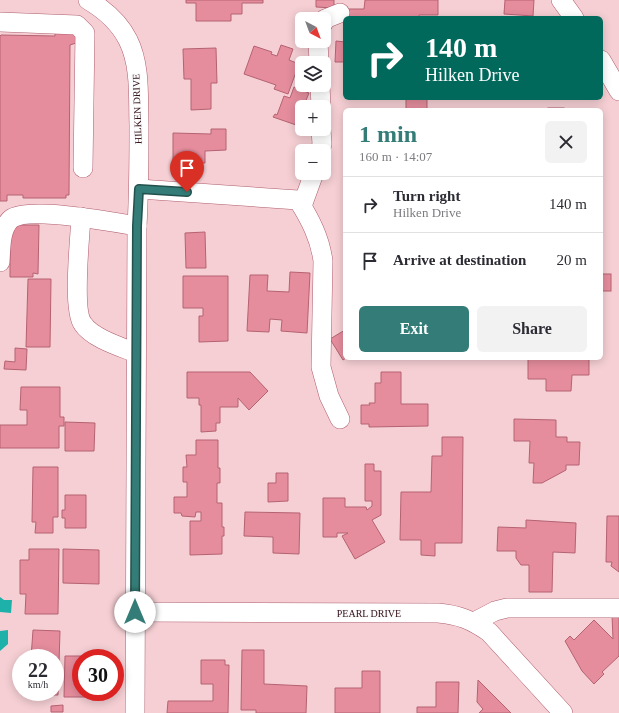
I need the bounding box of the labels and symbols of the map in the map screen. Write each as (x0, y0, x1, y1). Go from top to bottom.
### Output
north arrow (295, 12, 331, 48)
street label: HILKEN DRIVE (130, 74, 144, 144)
pin (170, 151, 204, 192)
position arrow (114, 591, 156, 633)
street label: PEARL DRIVE (337, 608, 401, 619)
speed limit sign: 30 (72, 649, 124, 701)

